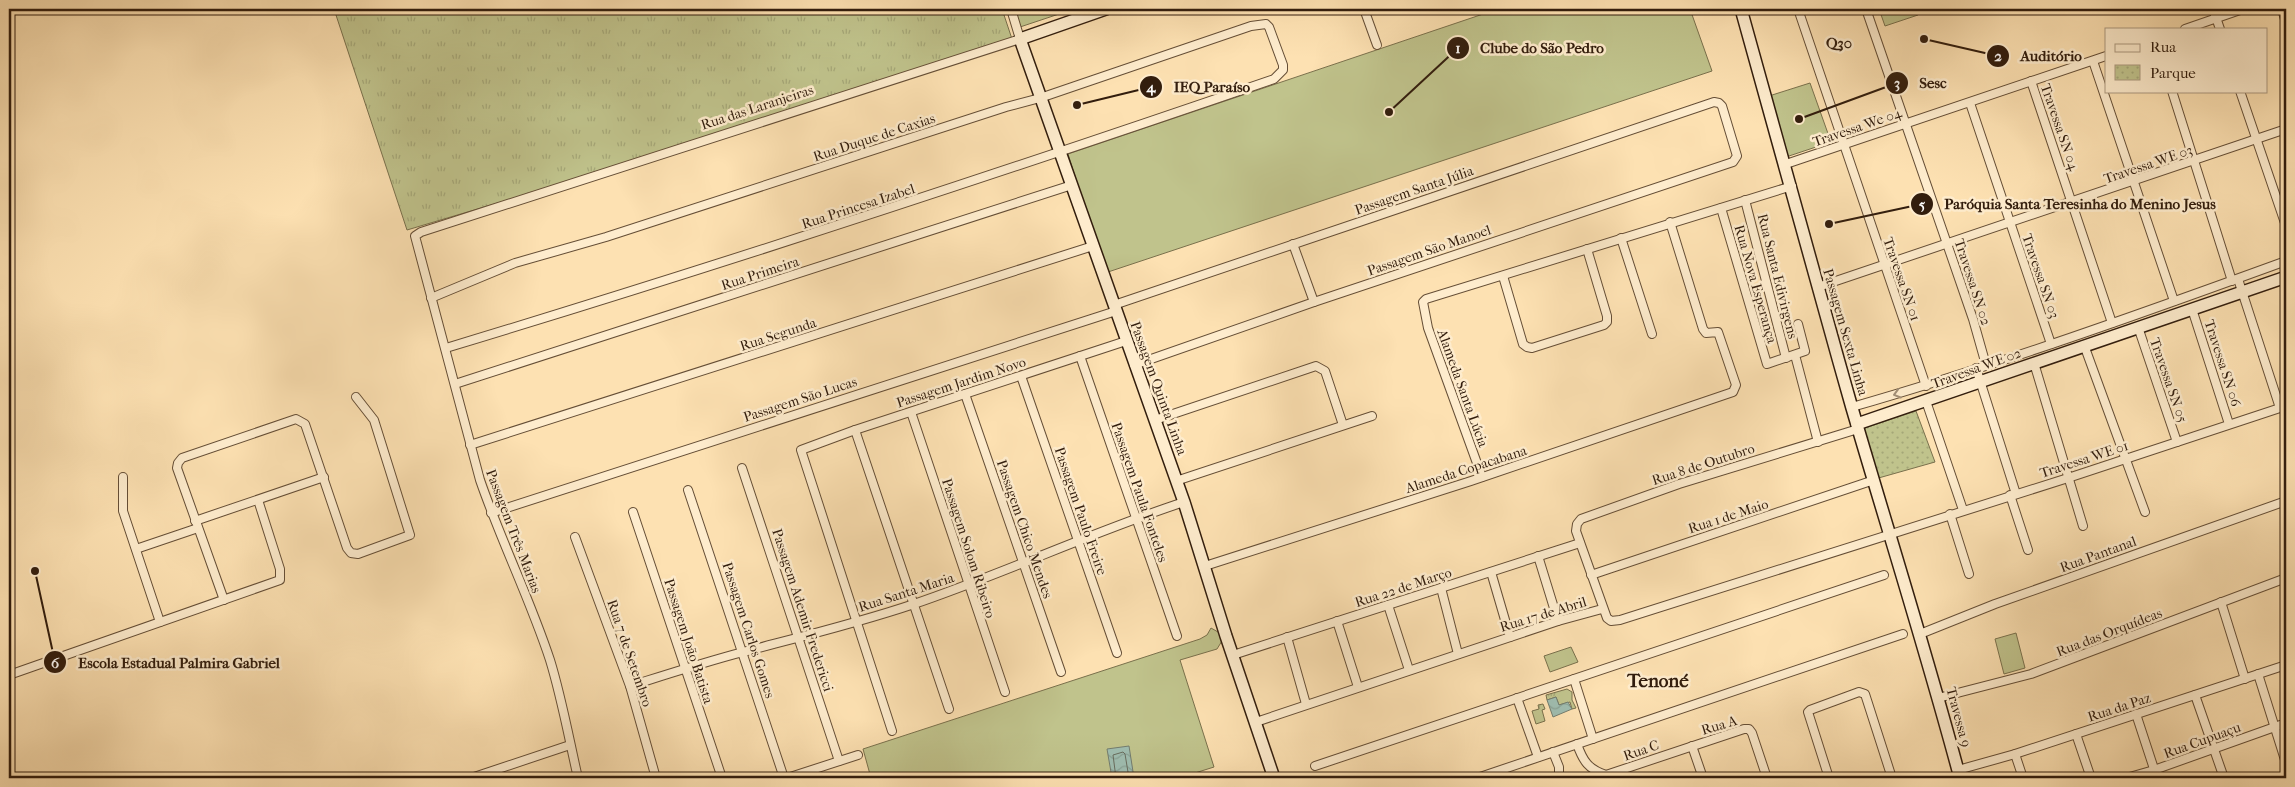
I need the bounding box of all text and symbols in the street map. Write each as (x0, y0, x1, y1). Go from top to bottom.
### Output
legend (2105, 28, 2268, 92)
callout: Clube do São Pedro (1445, 33, 1614, 63)
district label: Q30 (1826, 34, 1852, 52)
text: Rua (2150, 38, 2177, 56)
text: 1 (1455, 39, 1461, 57)
text: Clube do São Pedro (1480, 39, 1604, 57)
callout: Auditório (1985, 41, 2092, 71)
text: 2 (1994, 47, 2002, 65)
text: Auditório (2019, 47, 2082, 65)
text: Parque (2150, 64, 2196, 82)
callout: Sesc (1885, 68, 1957, 98)
callout: IEQ Paraíso (1139, 72, 1260, 102)
text: 3 (1894, 74, 1900, 92)
text: Sesc (1919, 74, 1947, 92)
text: 4 (1146, 78, 1157, 96)
text: IEQ Paraíso (1174, 78, 1251, 96)
street label: Rua das Laranjeiras (699, 81, 816, 134)
street label: Travessa SN 04 (2037, 81, 2083, 174)
street label: Travessa We 04 (1811, 104, 1904, 151)
street label: Rua Duque de Caxias (811, 110, 937, 165)
street label: Travessa WE 03 (2101, 141, 2195, 188)
street label: Passagem Santa Júlia (1353, 162, 1476, 219)
street label: Rua Princesa Izabel (799, 180, 917, 233)
callout: Paróquia Santa Teresinha do Menino Jesus (1909, 189, 2226, 219)
text: 5 (1919, 195, 1926, 213)
text: Paróquia Santa Teresinha do Menino Jesus (1944, 195, 2216, 213)
street label: Rua Santa Edivirgens (1754, 212, 1801, 340)
street label: Passagem São Manoel (1365, 221, 1493, 280)
street label: Rua Nova Esperança (1730, 223, 1781, 346)
street label: Travessa SN 03 (2018, 232, 2063, 321)
street label: Travessa SN 01 (1879, 235, 1924, 323)
street label: Travessa SN 02 (1951, 237, 1994, 328)
street label: Rua Primeira (719, 253, 802, 294)
street label: Passagem Sexta Linha (1819, 267, 1872, 398)
street label: Rua Segunda (738, 314, 819, 355)
street label: Travessa SN 06 (2200, 318, 2245, 409)
street label: Passagem Quinta Linha (1126, 319, 1191, 458)
street label: Alameda Santa Lúcia (1433, 326, 1492, 450)
street label: Travessa SN 05 (2146, 335, 2191, 425)
street label: Travessa WE 02 (1929, 344, 2023, 393)
street label: Passagem Jardim Novo (894, 353, 1028, 411)
street label: Passagem São Lucas (741, 373, 859, 426)
one-way arrow (1893, 389, 1901, 399)
street label: Passagem Paula Fonteles (1108, 420, 1171, 564)
street label: Travessa WE 01 (2038, 437, 2131, 482)
street label: Rua 8 de Outubro (1650, 440, 1757, 489)
street label: Alameda Copacabana (1402, 442, 1530, 497)
street label: Passagem Paulo Freire (1051, 445, 1110, 578)
street label: Passagem Chico Mendes (993, 458, 1056, 601)
street label: Passagem Três Marias (482, 467, 545, 595)
street label: Passagem Solom Ribeiro (938, 476, 999, 620)
street label: Rua 1 de Maio (1686, 496, 1770, 537)
street label: Passagem Ademir Fredericci (768, 527, 837, 694)
street label: Rua Pantanal (2058, 533, 2139, 576)
street label: Passagem Carlos Gomes (718, 560, 779, 700)
street label: Rua 22 de Março (1353, 564, 1454, 611)
street label: Rua Santa Maria (856, 569, 957, 616)
street label: Passagem João Batista (660, 576, 717, 706)
street label: Rua 17 de Abril (1498, 593, 1589, 636)
street label: Rua 7 de Setembro (603, 597, 656, 709)
street label: Rua das Orquídeas (2054, 604, 2165, 660)
callout: Escola Estadual Palmira Gabriel (43, 647, 290, 677)
text: 6 (51, 654, 60, 672)
text: Escola Estadual Palmira Gabriel (78, 654, 281, 672)
district label: Tenoné (1626, 670, 1689, 692)
street label: Travessa 9 (1942, 685, 1975, 749)
street label: Rua da Paz (2085, 689, 2153, 726)
street label: Rua A (1699, 712, 1740, 739)
street label: Rua Cupuaçu (2161, 719, 2243, 762)
street label: Rua C (1621, 736, 1661, 764)

